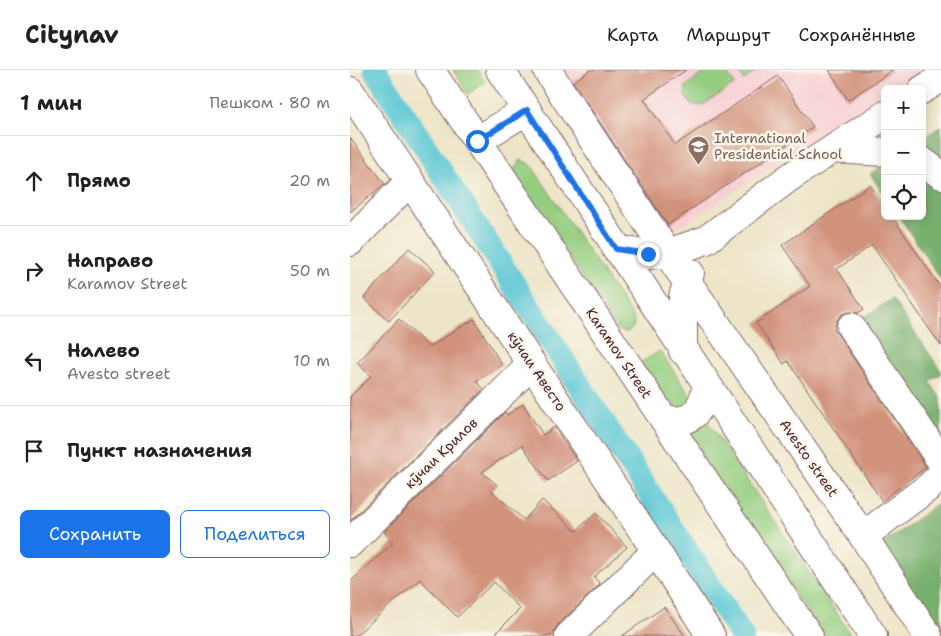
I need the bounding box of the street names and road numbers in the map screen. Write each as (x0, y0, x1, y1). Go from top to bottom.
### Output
street label: Karamov Street (582, 304, 656, 402)
street label: кӯчаи Авесто (504, 328, 570, 414)
street label: кӯчаи Крилов (401, 414, 481, 492)
street label: Avesto street (776, 416, 842, 500)

